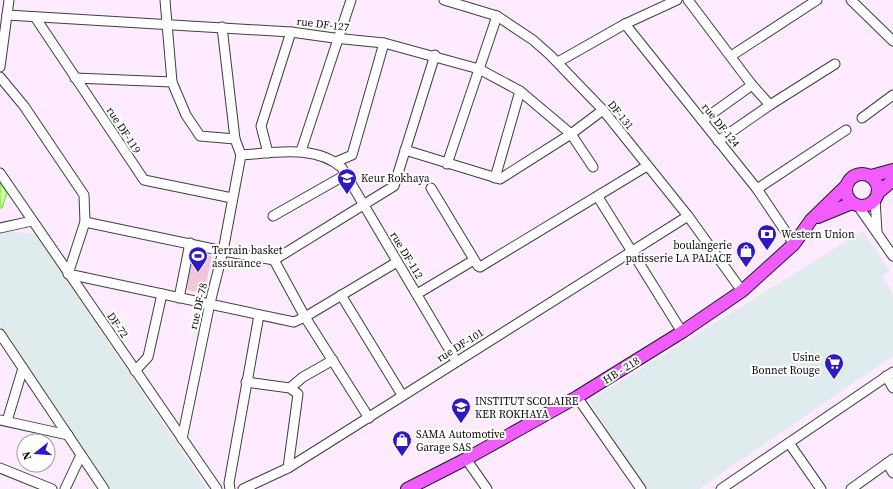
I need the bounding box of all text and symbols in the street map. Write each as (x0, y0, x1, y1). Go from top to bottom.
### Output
street label: rue DF-127 (296, 14, 350, 35)
street label: DF-131 (604, 98, 637, 133)
street label: rue DF-124 (698, 100, 743, 151)
street label: rue DF-119 (103, 104, 144, 156)
school or university icon: Keur Rokhaya (336, 167, 358, 195)
place label: Keur Rokhaya (361, 171, 430, 186)
bank icon: Western Union (756, 223, 778, 251)
place label: Western Union (781, 227, 855, 242)
street label: rue DF-112 (387, 229, 427, 282)
place label: boulangerie patisserie LA PALACE (625, 238, 732, 266)
shop icon: boulangerie patisserie LA PALACE (735, 240, 757, 268)
place label: Terrain basket assurance (212, 243, 283, 271)
sports icon: Terrain basket assurance (187, 245, 209, 273)
street label: rue DF-78 (186, 281, 211, 331)
street label: DF-72 (103, 309, 132, 341)
street label: rue DF-101 (434, 325, 487, 366)
place label: Usine Bonnet Rouge (751, 350, 820, 378)
supermarket icon: Usine Bonnet Rouge (823, 352, 845, 380)
street label: HB - 218 (600, 353, 642, 388)
place label: INSTITUT SCOLAIRE KER ROKHAYA (475, 394, 579, 422)
school or university icon: INSTITUT SCOLAIRE KER ROKHAYA (450, 396, 472, 424)
place label: SAMA Automotive Garage SAS (416, 427, 505, 455)
shop icon: SAMA Automotive Garage SAS (391, 429, 413, 457)
north arrow (16, 433, 56, 473)
text: N (19, 450, 35, 462)

